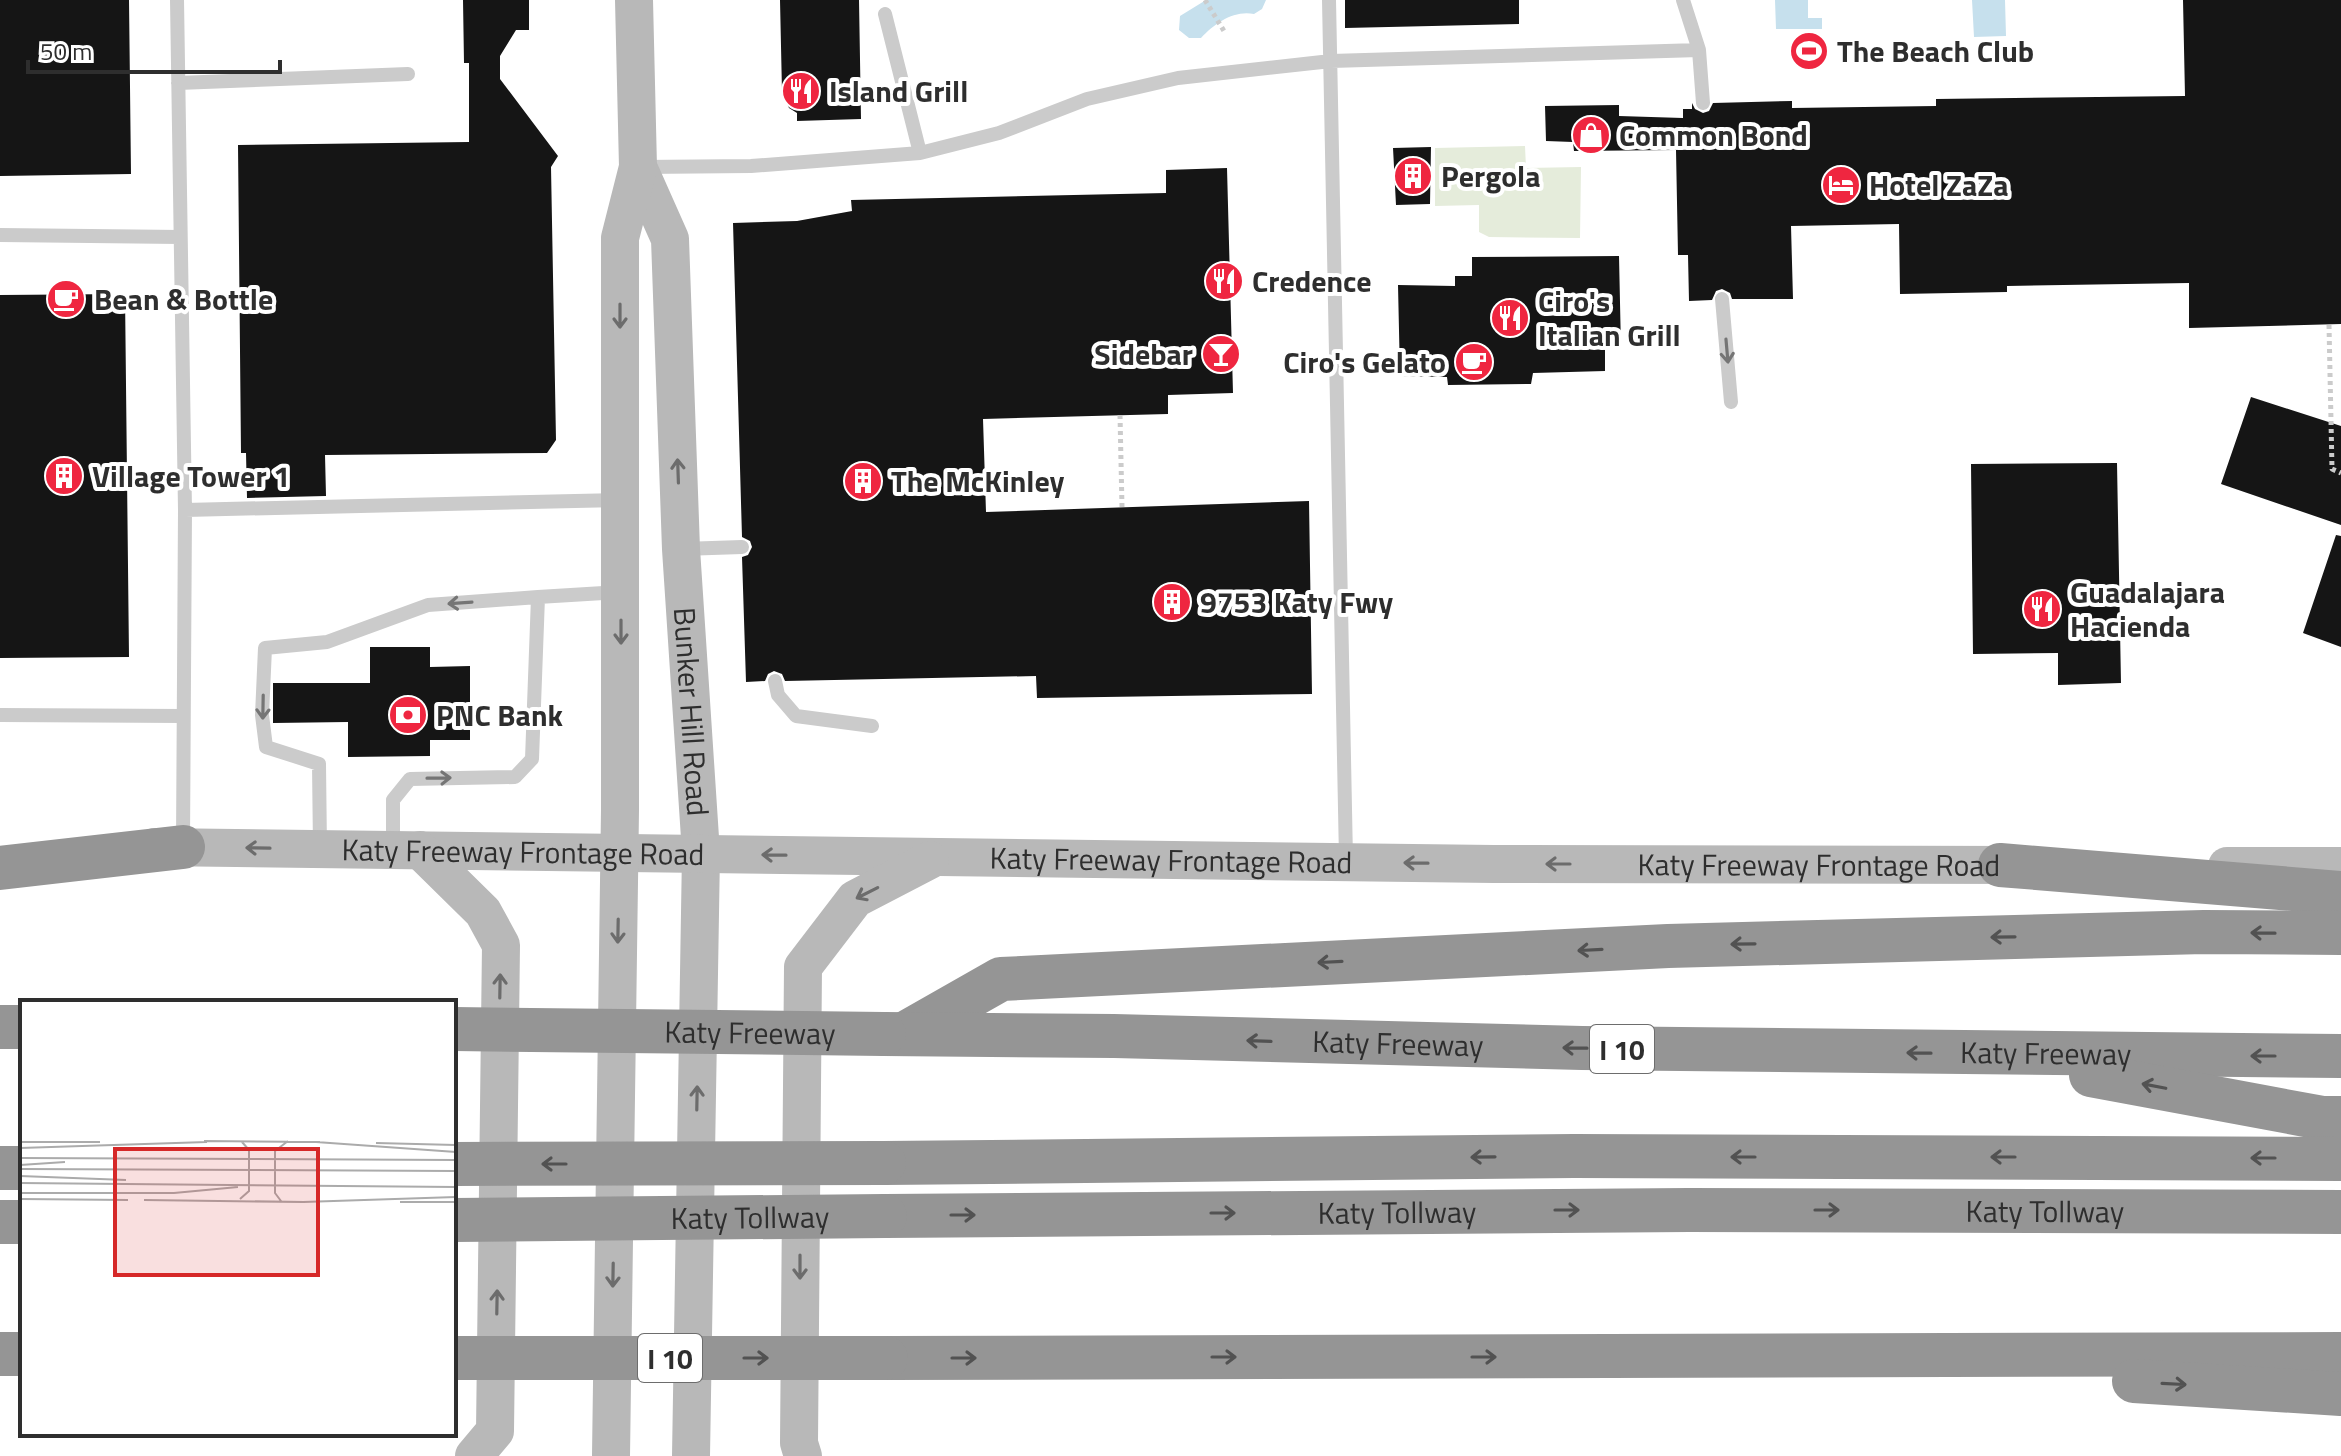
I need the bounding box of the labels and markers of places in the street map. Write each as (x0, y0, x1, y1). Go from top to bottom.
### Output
place label: The Beach Club (1837, 28, 2034, 74)
sports icon: The Beach Club (1788, 30, 1830, 72)
place label: Island Grill (829, 68, 968, 114)
restaurant icon: Island Grill (780, 70, 822, 112)
place label: Common Bond (1619, 112, 1808, 158)
shop icon: Common Bond (1570, 114, 1612, 156)
place label: Pergola (1441, 153, 1541, 199)
building icon: Pergola (1392, 155, 1434, 197)
place label: Hotel ZaZa (1869, 162, 2009, 208)
hotel icon: Hotel ZaZa (1820, 164, 1862, 206)
place label: Credence (1252, 258, 1372, 304)
restaurant icon: Credence (1203, 260, 1245, 302)
place label: Bean & Bottle (94, 276, 273, 322)
cafe icon: Bean & Bottle (45, 278, 87, 320)
place label: Ciro's Italian Grill (1538, 278, 1681, 358)
restaurant icon: Ciro's Italian Grill (1489, 297, 1531, 339)
place label: Sidebar (1094, 331, 1193, 377)
bar icon: Sidebar (1200, 333, 1242, 375)
place label: Ciro's Gelato (1283, 339, 1446, 385)
cafe icon: Ciro's Gelato (1453, 341, 1495, 383)
place label: Village Tower 1 (92, 453, 290, 499)
building icon: Village Tower 1 (43, 455, 85, 497)
place label: The McKinley (891, 458, 1065, 504)
building icon: The McKinley (842, 460, 884, 502)
place label: Guadalajara Hacienda (2070, 569, 2225, 649)
place label: 9753 Katy Fwy (1200, 579, 1393, 625)
building icon: 9753 Katy Fwy (1151, 581, 1193, 623)
restaurant icon: Guadalajara Hacienda (2021, 588, 2063, 630)
place label: PNC Bank (436, 692, 564, 738)
bank icon: PNC Bank (387, 694, 429, 736)

